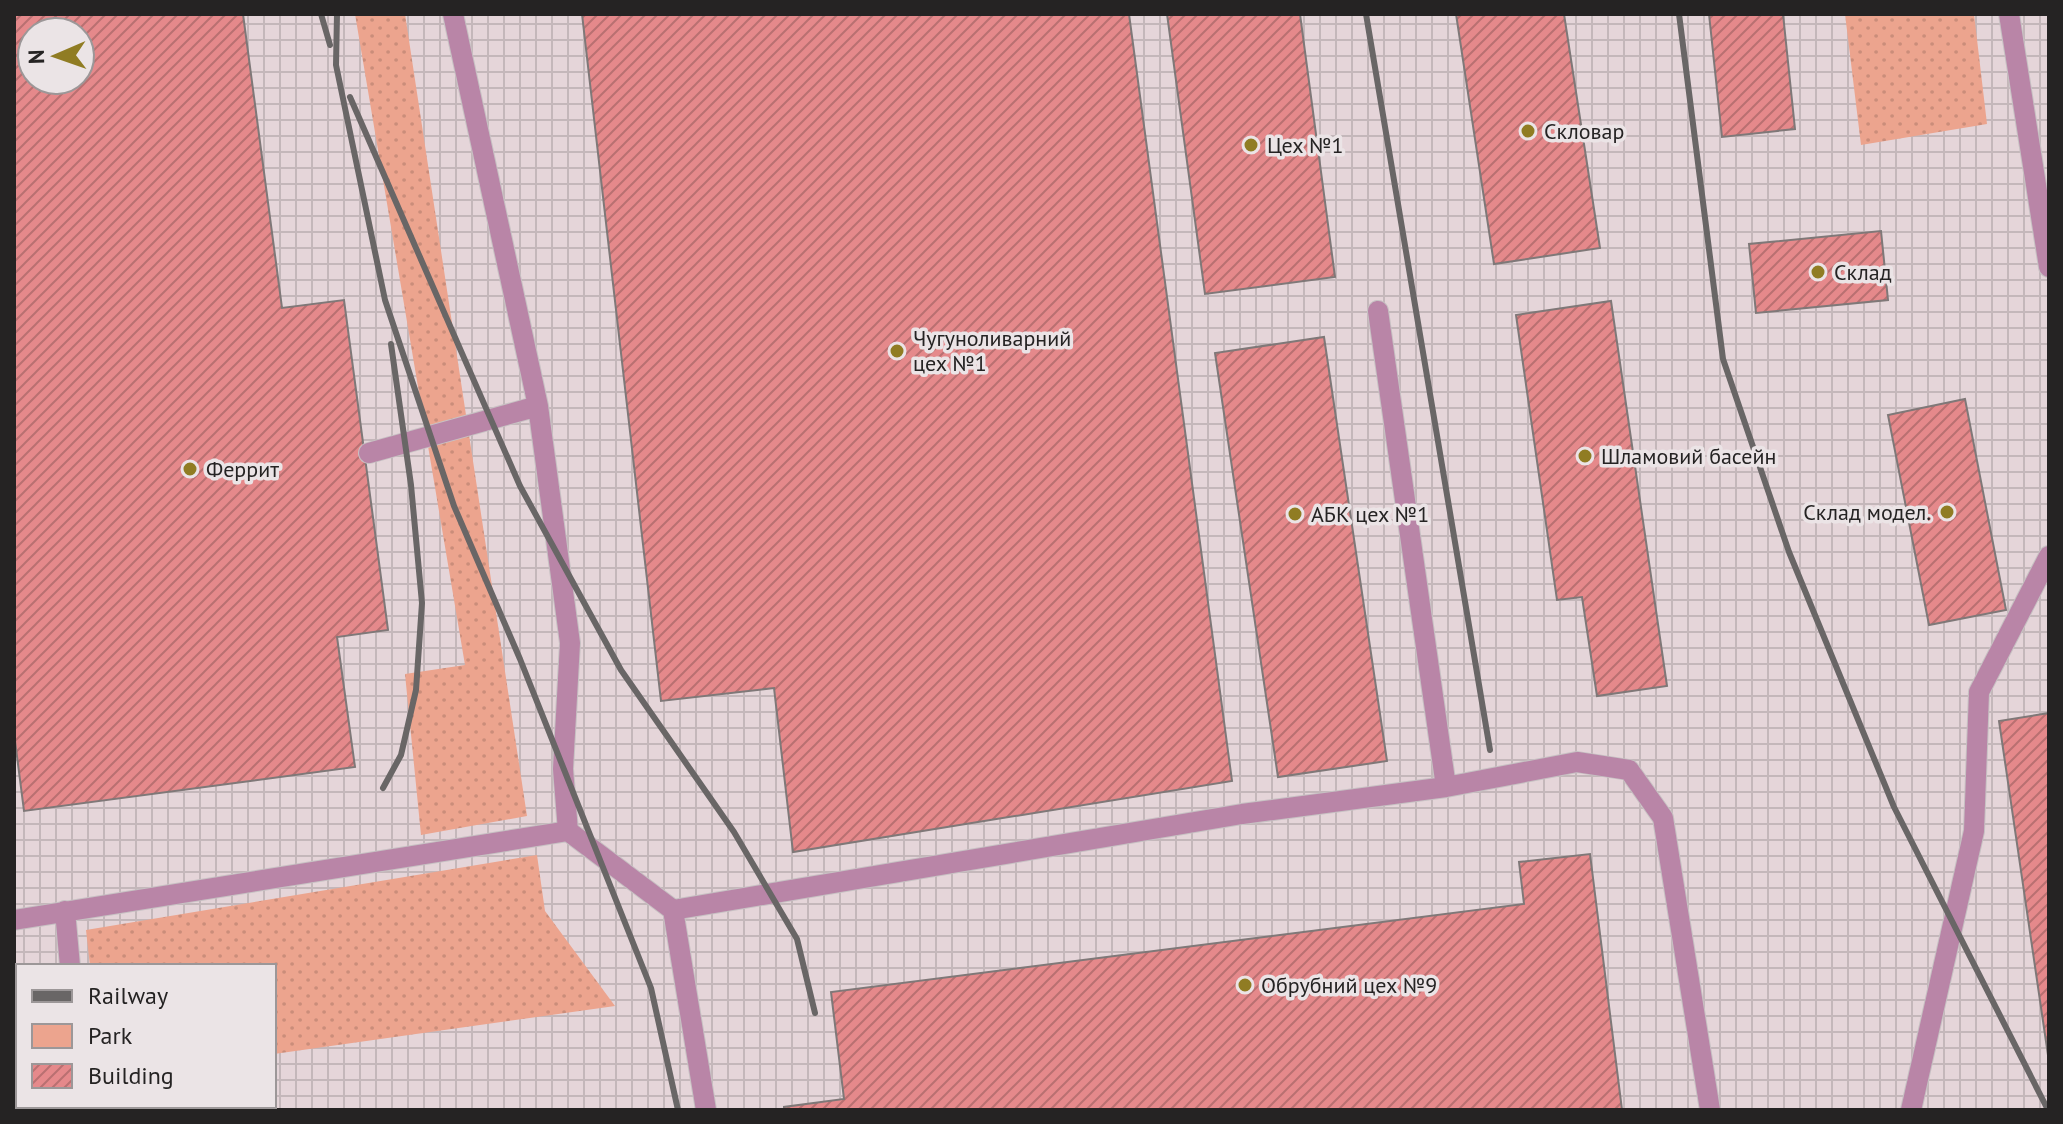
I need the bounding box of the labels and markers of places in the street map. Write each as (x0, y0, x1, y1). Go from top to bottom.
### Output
place label: Скловар (1544, 117, 1624, 145)
marker: Скловар (1519, 122, 1537, 140)
place label: Цех №1 (1267, 131, 1343, 159)
marker: Цех №1 (1242, 136, 1260, 154)
place label: Склад (1834, 258, 1892, 286)
marker: Склад (1809, 263, 1827, 281)
place label: Чугуноливарний цех №1 (913, 324, 1071, 377)
marker: Чугуноливарний цех №1 (888, 342, 906, 360)
place label: Шламовий басейн (1601, 442, 1776, 470)
marker: Шламовий басейн (1576, 447, 1594, 465)
place label: Феррит (206, 455, 279, 483)
marker: Феррит (181, 460, 199, 478)
place label: Склад модел. (1803, 498, 1931, 526)
place label: АБК цех №1 (1311, 500, 1429, 528)
marker: Склад модел. (1938, 503, 1956, 521)
marker: АБК цех №1 (1286, 505, 1304, 523)
place label: Обрубний цех №9 (1261, 971, 1437, 999)
marker: Обрубний цех №9 (1236, 976, 1254, 994)

